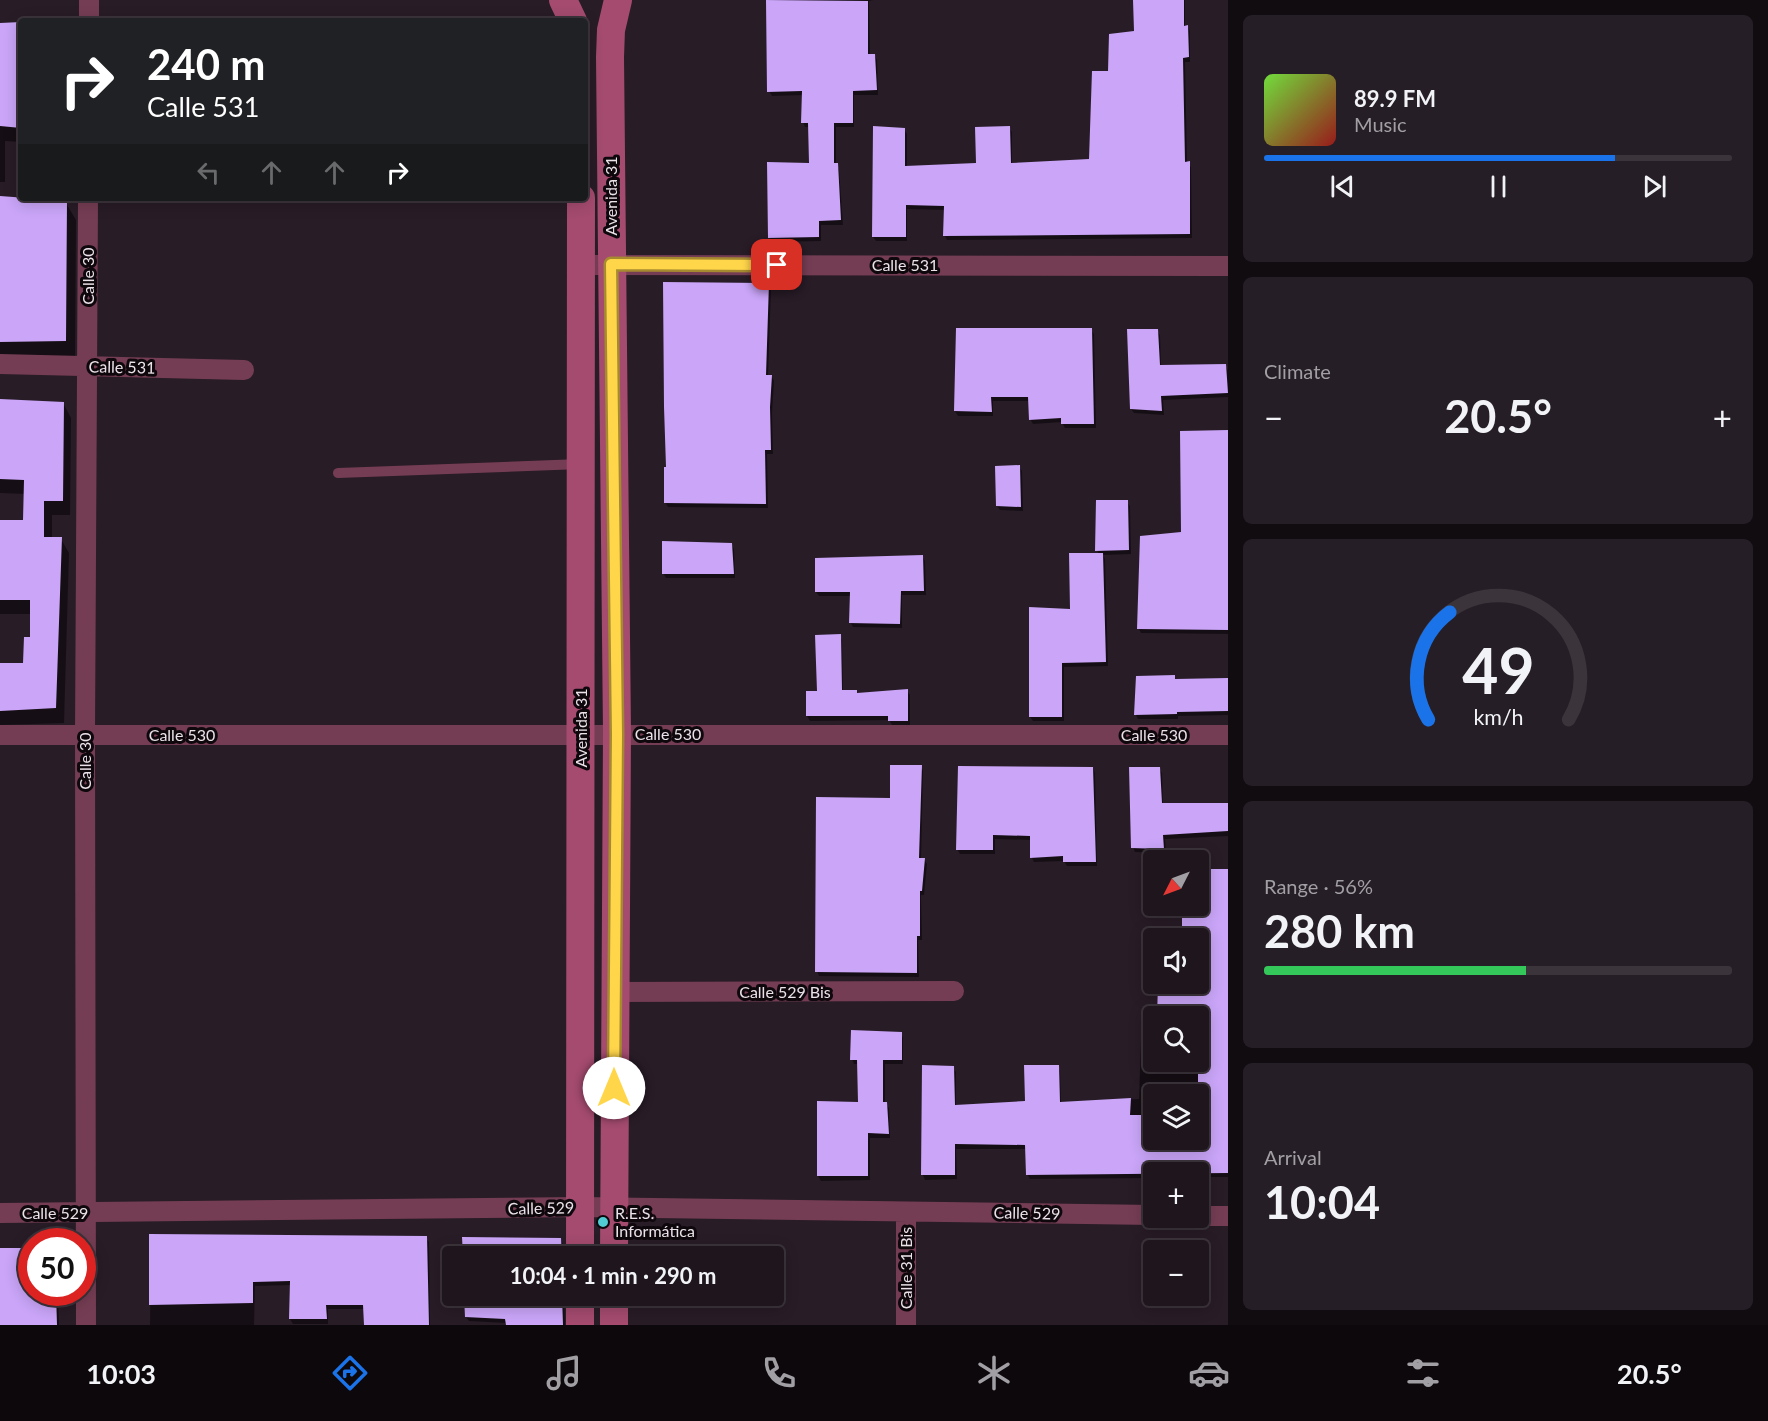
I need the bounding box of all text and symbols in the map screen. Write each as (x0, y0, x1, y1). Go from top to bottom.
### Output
text: 240 m (147, 39, 265, 89)
icon: right (48, 42, 126, 120)
text: 89.9 FM (1354, 85, 1436, 112)
text: Calle 531 (147, 90, 259, 123)
text: Music (1354, 112, 1407, 136)
icon: left (192, 156, 225, 189)
icon: ahead (255, 156, 288, 189)
icon: ahead (318, 156, 351, 189)
icon: right (381, 156, 414, 189)
street label: Avenida 31 (601, 156, 620, 236)
icon: previous (1326, 170, 1359, 203)
icon: pause (1482, 170, 1515, 203)
icon: next (1638, 170, 1671, 203)
pin (751, 239, 802, 290)
street label: Calle 30 (78, 247, 97, 305)
icon: arrive (760, 248, 793, 281)
street label: Calle 531 (872, 255, 938, 274)
street label: Calle 531 (89, 356, 155, 377)
text: Climate (1264, 359, 1331, 383)
text: 20.5° (1444, 389, 1552, 443)
text: − (1264, 397, 1283, 437)
text: + (1713, 397, 1732, 437)
text: 49 (1462, 632, 1534, 707)
street label: Avenida 31 (571, 688, 590, 768)
text: km/h (1473, 704, 1523, 730)
street label: Calle 530 (635, 724, 701, 743)
street label: Calle 530 (149, 725, 215, 744)
street label: Calle 530 (1121, 725, 1187, 744)
street label: Calle 30 (75, 732, 94, 790)
north arrow (1143, 850, 1209, 916)
map controls (1143, 850, 1209, 1306)
text: Range · 56% (1264, 874, 1373, 898)
text: 280 km (1264, 904, 1415, 958)
button: sound (1143, 928, 1209, 994)
street label: Calle 529 Bis (739, 982, 831, 1001)
button: search (1143, 1006, 1209, 1072)
position arrow (582, 1056, 646, 1120)
button: layers (1143, 1084, 1209, 1150)
text: Arrival (1264, 1145, 1322, 1169)
button: + (1143, 1162, 1209, 1228)
text: 10:04 (1264, 1175, 1380, 1229)
street label: Calle 529 (508, 1197, 574, 1218)
street label: Calle 529 (994, 1202, 1060, 1223)
street label: Calle 529 (22, 1203, 88, 1222)
place label: R.E.S. Informática (615, 1203, 695, 1240)
marker: R.E.S. Informática (596, 1215, 610, 1229)
street label: Calle 31 Bis (896, 1227, 915, 1309)
speed limit sign: 50 (18, 1228, 96, 1306)
button: − (1143, 1240, 1209, 1306)
text: 10:04 · 1 min · 290 m (510, 1262, 716, 1289)
icon: directions (329, 1352, 371, 1394)
icon: music (543, 1352, 585, 1394)
icon: phone (758, 1352, 800, 1394)
icon: climate (973, 1352, 1015, 1394)
icon: car (1188, 1352, 1230, 1394)
icon: filters (1402, 1352, 1444, 1394)
text: 10:03 (86, 1357, 156, 1390)
text: 20.5° (1617, 1357, 1682, 1390)

